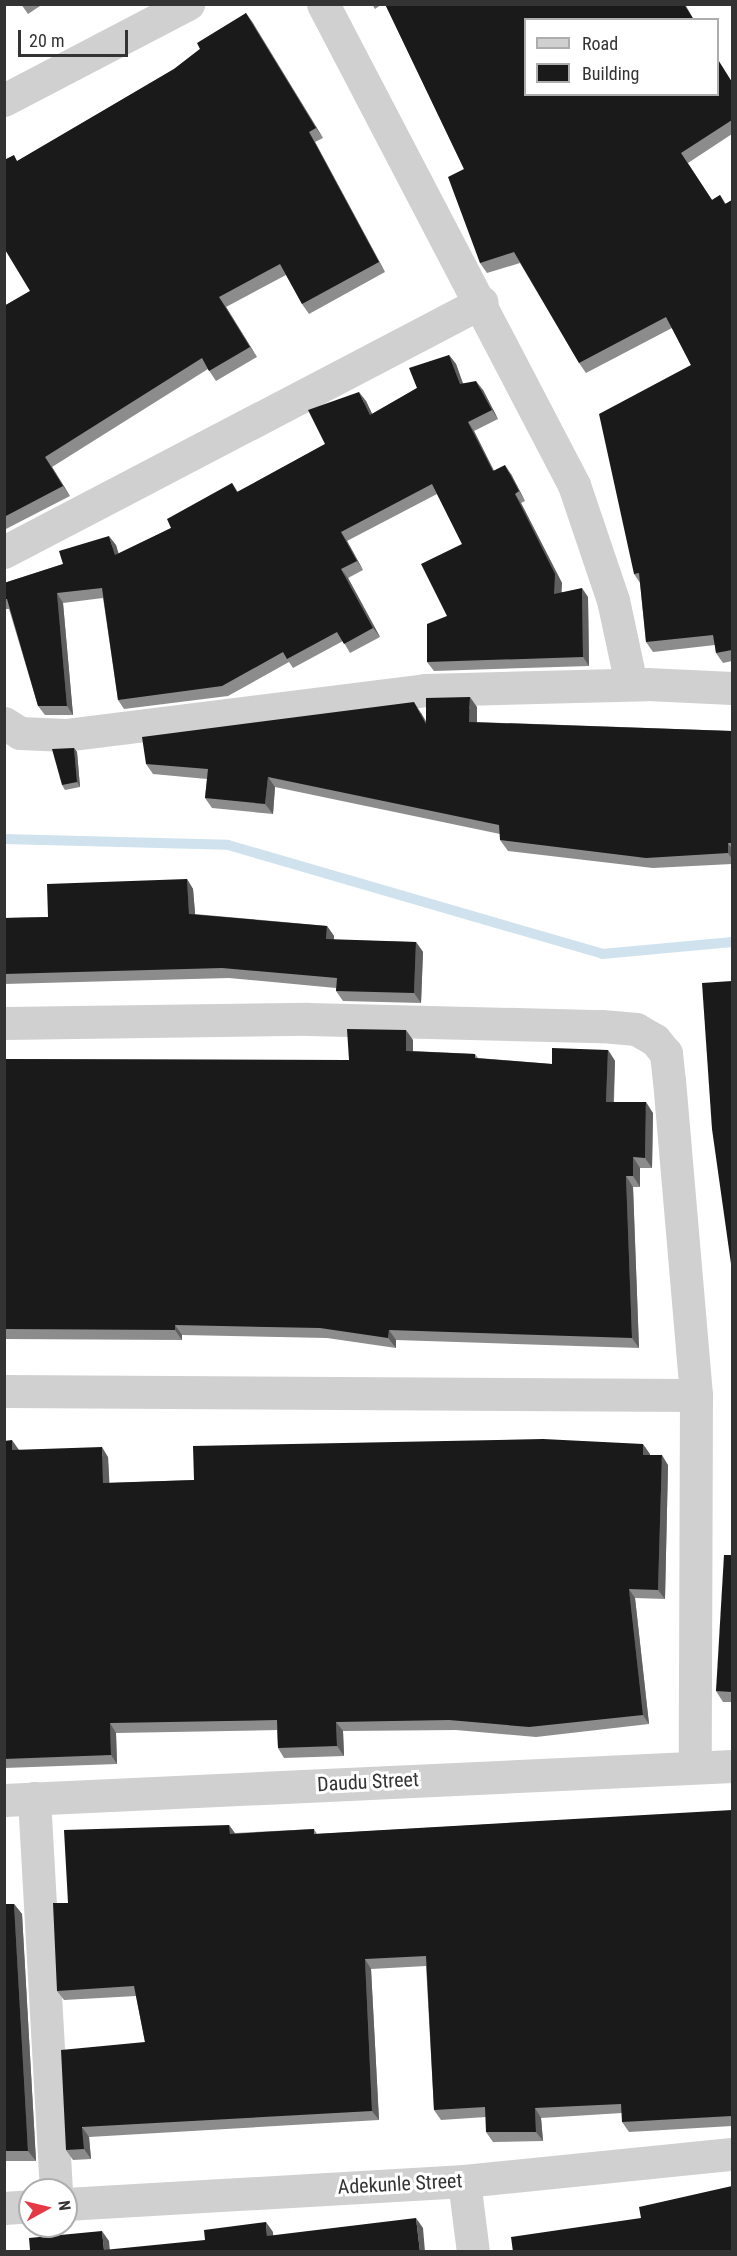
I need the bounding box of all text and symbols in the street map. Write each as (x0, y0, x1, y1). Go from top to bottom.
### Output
scale bar (21, 18, 130, 56)
legend (524, 18, 719, 96)
text: 20 m (29, 30, 64, 51)
text: Road (582, 33, 618, 54)
text: Building (582, 63, 639, 84)
street label: Daudu Street (317, 1767, 419, 1797)
street label: Adekunle Street (337, 2169, 463, 2199)
north arrow (18, 2178, 78, 2238)
text: N (54, 2200, 74, 2212)

